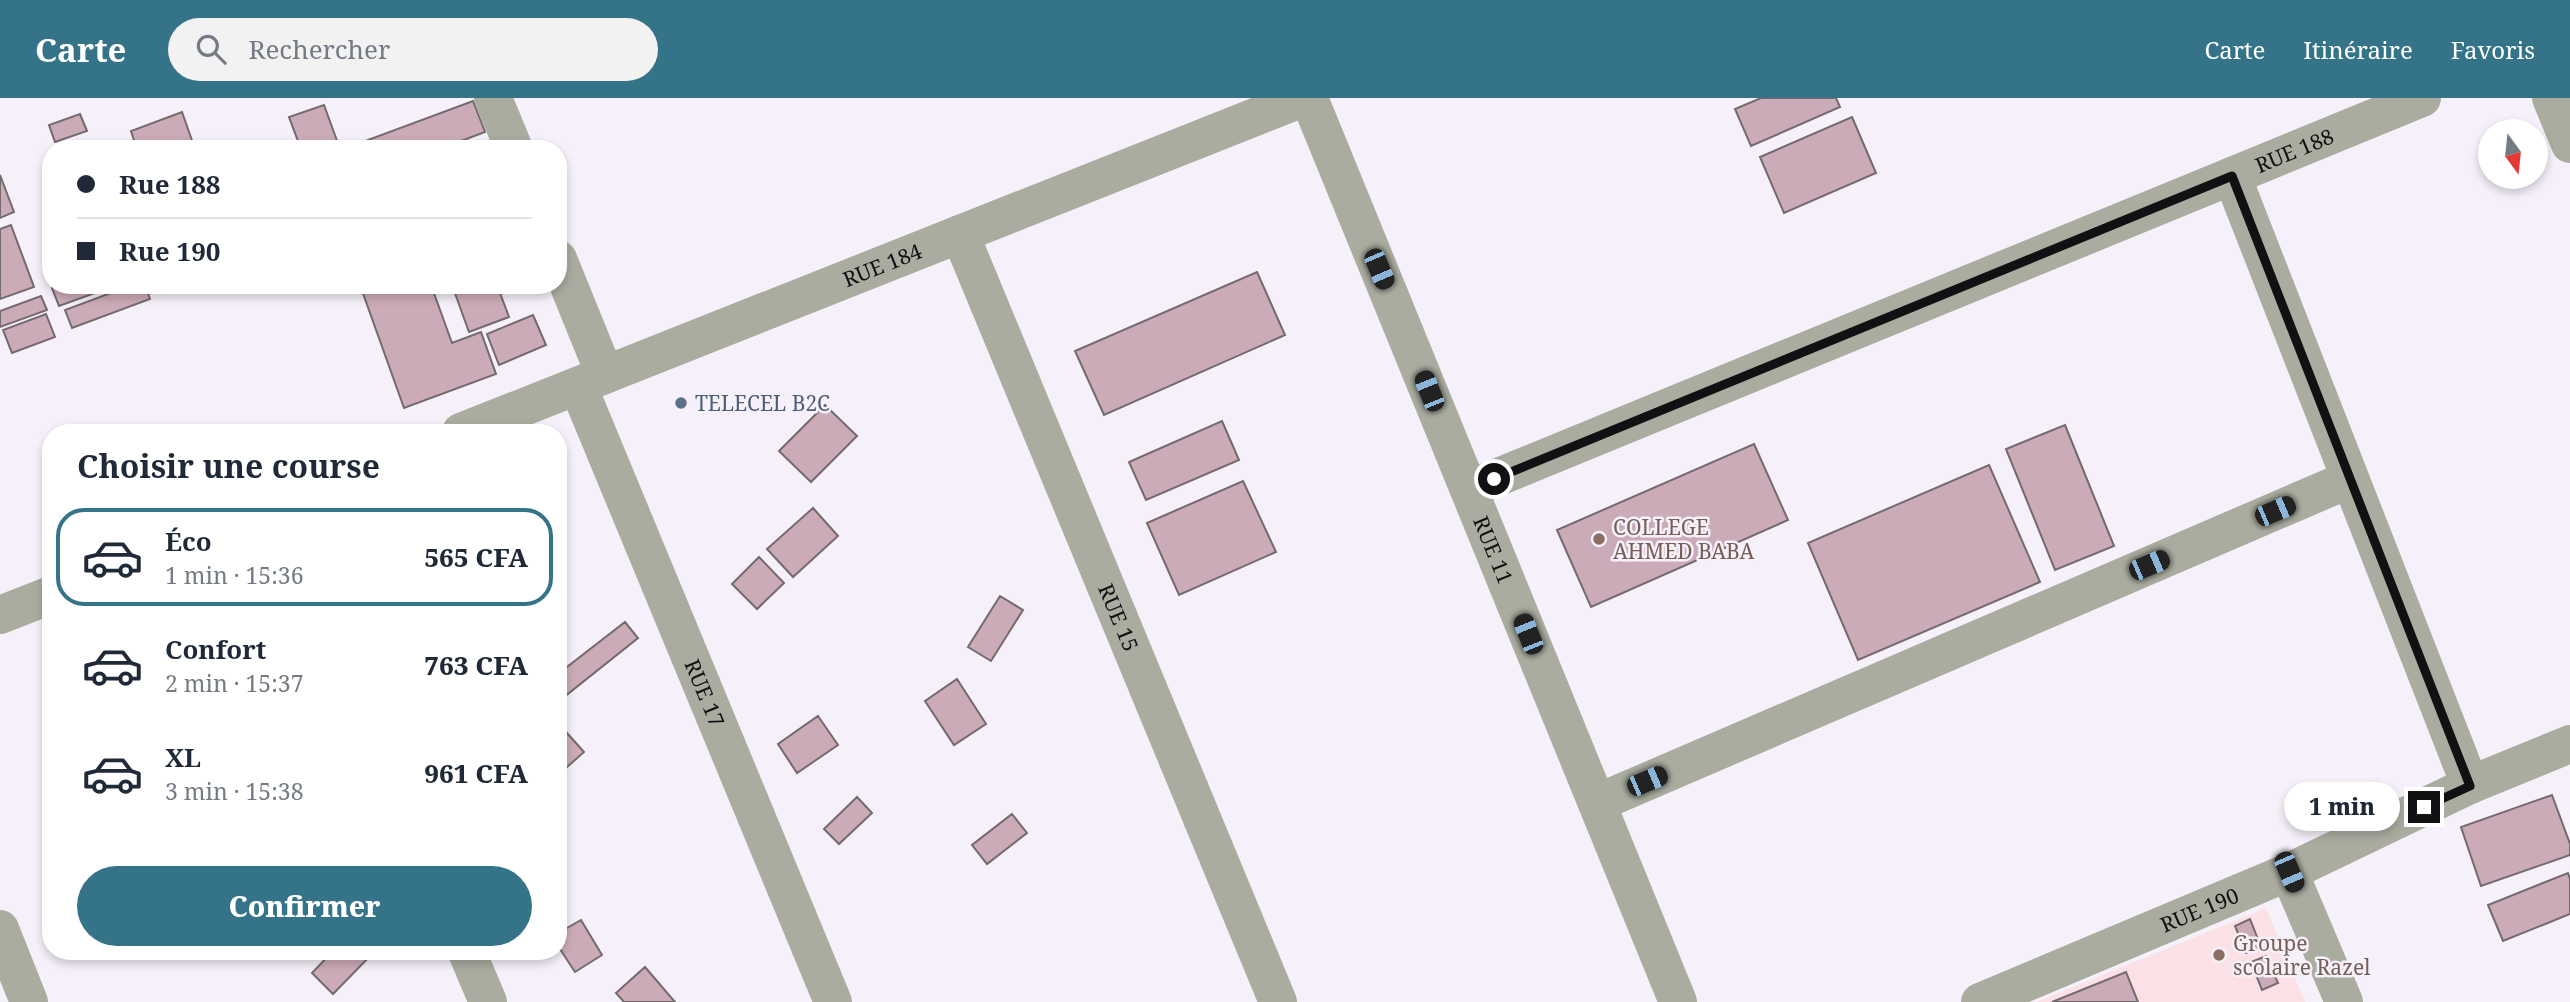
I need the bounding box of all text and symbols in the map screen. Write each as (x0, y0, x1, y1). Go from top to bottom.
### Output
search box (168, 18, 658, 81)
text: Carte (35, 27, 126, 72)
icon: search (192, 30, 230, 68)
text: Rechercher (248, 31, 390, 67)
text: Carte (2204, 33, 2265, 66)
text: Itinéraire (2303, 33, 2413, 66)
text: Favoris (2451, 33, 2535, 66)
north arrow (2478, 119, 2548, 189)
map controls (2478, 119, 2548, 189)
street label: RUE 188 (2251, 122, 2338, 179)
text: Rue 188 (119, 166, 221, 202)
text: Rue 190 (119, 233, 221, 269)
street label: RUE 184 (839, 237, 926, 293)
car (1362, 246, 1397, 292)
car (1412, 368, 1447, 414)
place label: TELECEL B2C (695, 389, 830, 417)
marker: TELECEL B2C (673, 395, 689, 411)
text: Choisir une course (77, 444, 380, 487)
route start (1478, 463, 1510, 495)
car (2252, 493, 2299, 529)
street label: RUE 11 (1467, 512, 1520, 588)
place label: COLLEGE AHMED BABA (1613, 513, 1754, 565)
text: Éco (165, 523, 212, 559)
icon: car (81, 526, 144, 589)
marker: COLLEGE AHMED BABA (1591, 531, 1607, 547)
text: 565 CFA (424, 539, 528, 575)
car (2126, 547, 2173, 583)
text: 1 min · 15:36 (165, 559, 303, 591)
street label: RUE 15 (1092, 579, 1145, 655)
car (1511, 611, 1546, 657)
text: Confort (165, 631, 266, 667)
icon: car (81, 634, 144, 697)
text: 763 CFA (424, 647, 528, 683)
street label: RUE 17 (679, 655, 731, 731)
text: 2 min · 15:37 (165, 667, 303, 699)
text: XL (165, 739, 201, 775)
icon: car (81, 742, 144, 805)
text: 961 CFA (424, 755, 528, 791)
car (1624, 763, 1671, 799)
text: 3 min · 15:38 (165, 775, 303, 807)
callout: 1 min (2284, 782, 2400, 832)
text: 1 min (2309, 790, 2375, 822)
route end (2408, 791, 2440, 823)
car (2272, 849, 2307, 895)
button: Confirmer (77, 866, 532, 946)
street label: RUE 190 (2156, 881, 2243, 939)
place label: Groupe scolaire Razel (2233, 929, 2371, 981)
marker: Groupe scolaire Razel (2211, 947, 2227, 963)

